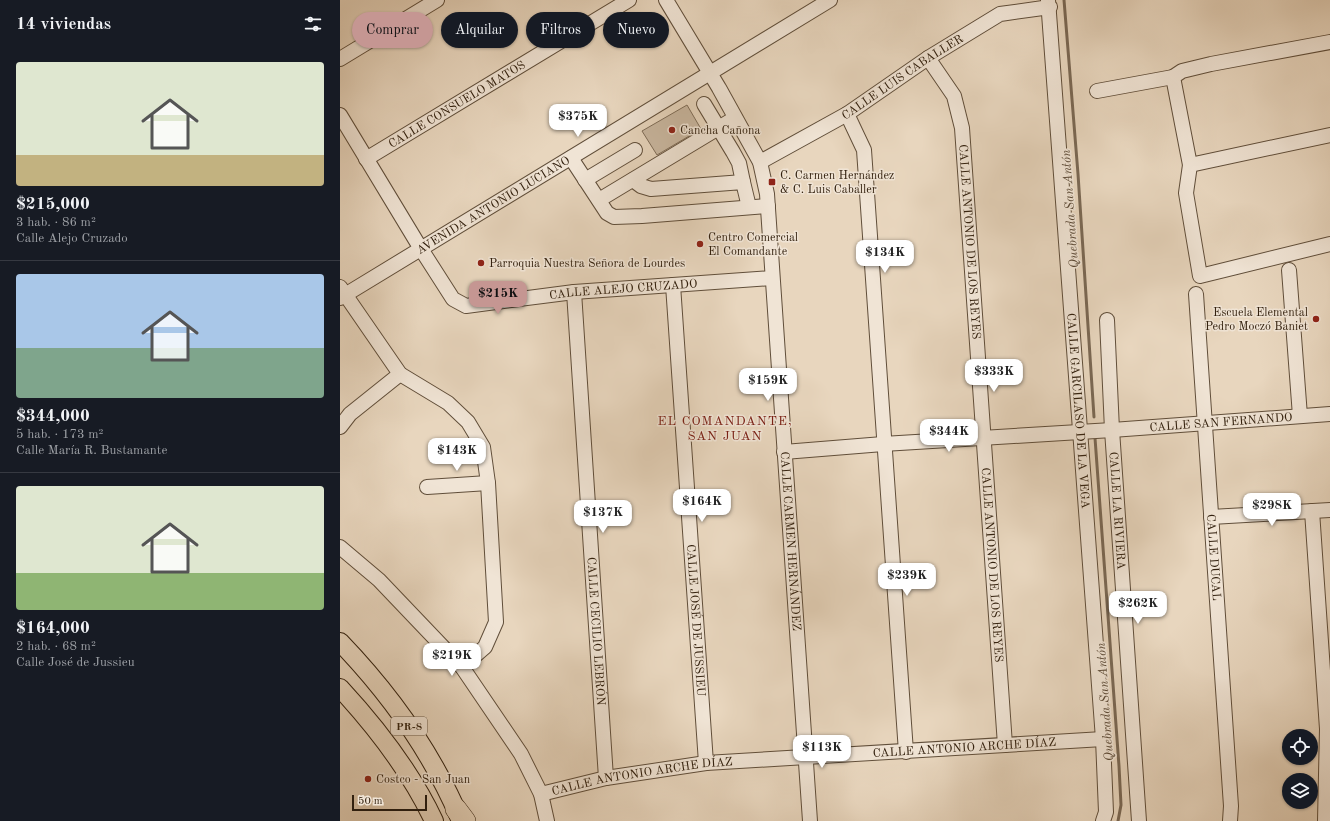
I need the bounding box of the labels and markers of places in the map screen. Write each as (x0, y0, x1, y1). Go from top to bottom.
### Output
pin: $375K (550, 104, 606, 138)
marker: Cancha Cañona (667, 125, 677, 135)
place label: Cancha Cañona (680, 125, 760, 137)
place label: C. Carmen Hernández & C. Luis Caballer (780, 170, 894, 196)
marker: C. Carmen Hernández & C. Luis Caballer (767, 177, 777, 187)
place label: Centro Comercial El Comandante (708, 232, 798, 258)
marker: Centro Comercial El Comandante (695, 239, 705, 249)
pin: $134K (857, 240, 913, 274)
marker: Parroquia Nuestra Señora de Lourdes (476, 258, 486, 268)
place label: Parroquia Nuestra Señora de Lourdes (489, 258, 685, 270)
pin: $215K (470, 281, 526, 315)
place label: Escuela Elemental Pedro Moczó Baniet (1205, 307, 1308, 333)
marker: Escuela Elemental Pedro Moczó Baniet (1311, 314, 1321, 324)
pin: $333K (966, 359, 1022, 393)
pin: $159K (740, 368, 796, 402)
pin: $344K (921, 419, 977, 453)
pin: $143K (429, 438, 485, 472)
pin: $164K (674, 489, 730, 523)
pin: $298K (1244, 493, 1300, 527)
pin: $137K (575, 500, 631, 534)
pin: $239K (879, 563, 935, 597)
pin: $262K (1110, 591, 1166, 625)
pin: $219K (424, 643, 480, 677)
pin: $113K (794, 735, 850, 769)
marker: Costco - San Juan (363, 774, 373, 784)
place label: Costco - San Juan (376, 774, 471, 786)

